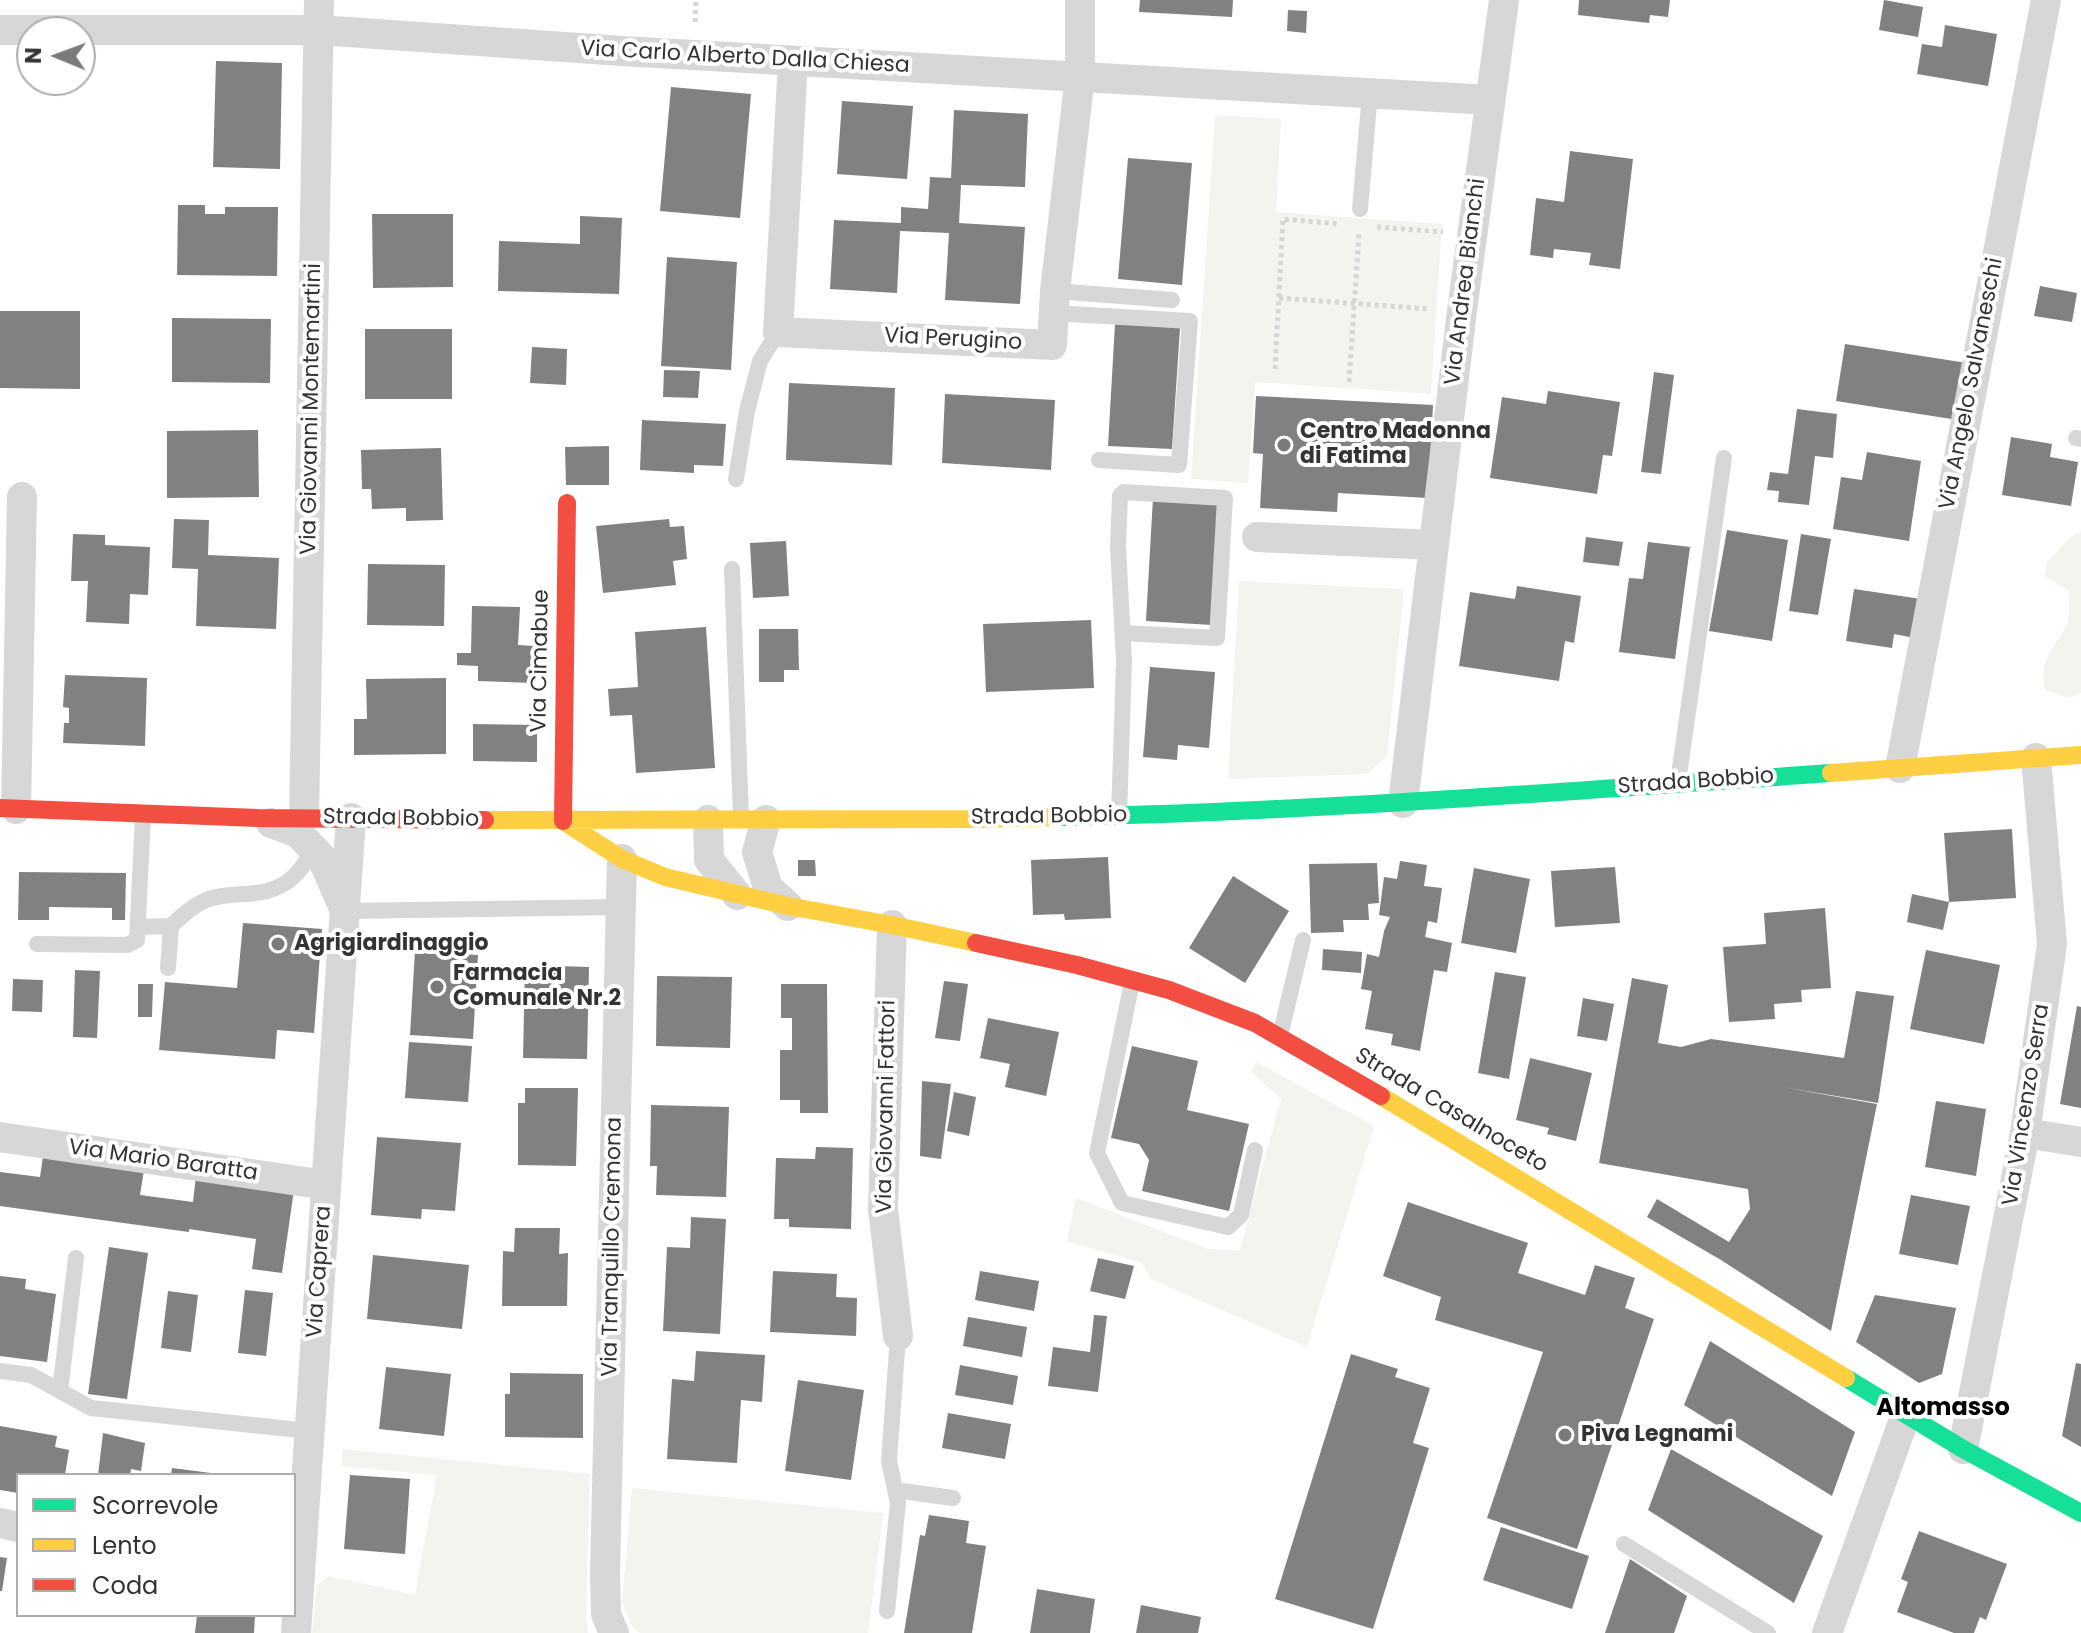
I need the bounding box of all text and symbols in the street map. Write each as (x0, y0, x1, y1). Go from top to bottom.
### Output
north arrow (16, 16, 96, 96)
street label: Via Carlo Alberto Dalla Chiesa (580, 36, 910, 80)
text: N (18, 47, 49, 64)
street label: Via Andrea Bianchi (1440, 177, 1492, 387)
street label: Via Angelo Salvaneschi (1935, 256, 2009, 512)
street label: Via Giovanni Montemartini (296, 263, 328, 555)
street label: Via Perugino (883, 323, 1023, 357)
place label: Centro Madonna di Fatima (1300, 419, 1491, 470)
marker: Centro Madonna di Fatima (1275, 436, 1293, 454)
street label: Via Cimabue (527, 589, 555, 733)
street label: Strada Bobbio (1617, 763, 1775, 801)
street label: Strada Bobbio (971, 802, 1127, 832)
street label: Strada Bobbio (323, 804, 479, 834)
place label: Agrigiardinaggio (294, 931, 488, 957)
marker: Agrigiardinaggio (269, 935, 287, 953)
place label: Farmacia Comunale Nr.2 (453, 961, 621, 1012)
marker: Farmacia Comunale Nr.2 (428, 978, 446, 996)
street label: Via Giovanni Fattori (872, 1000, 902, 1214)
street label: Via Vincenzo Serra (1998, 1002, 2056, 1208)
street label: Strada Casalnoceto (1350, 1043, 1552, 1179)
street label: Via Tranquillo Cremona (598, 1117, 628, 1377)
street label: Via Mario Baratta (67, 1135, 259, 1187)
street label: Via Caprera (302, 1205, 338, 1339)
district label: Altomasso (1876, 1395, 2010, 1423)
place label: Piva Legnami (1581, 1422, 1733, 1448)
marker: Piva Legnami (1556, 1426, 1574, 1444)
legend (16, 1473, 296, 1617)
text: Scorrevole (92, 1489, 218, 1522)
text: Lento (92, 1529, 157, 1562)
text: Coda (92, 1569, 158, 1602)

